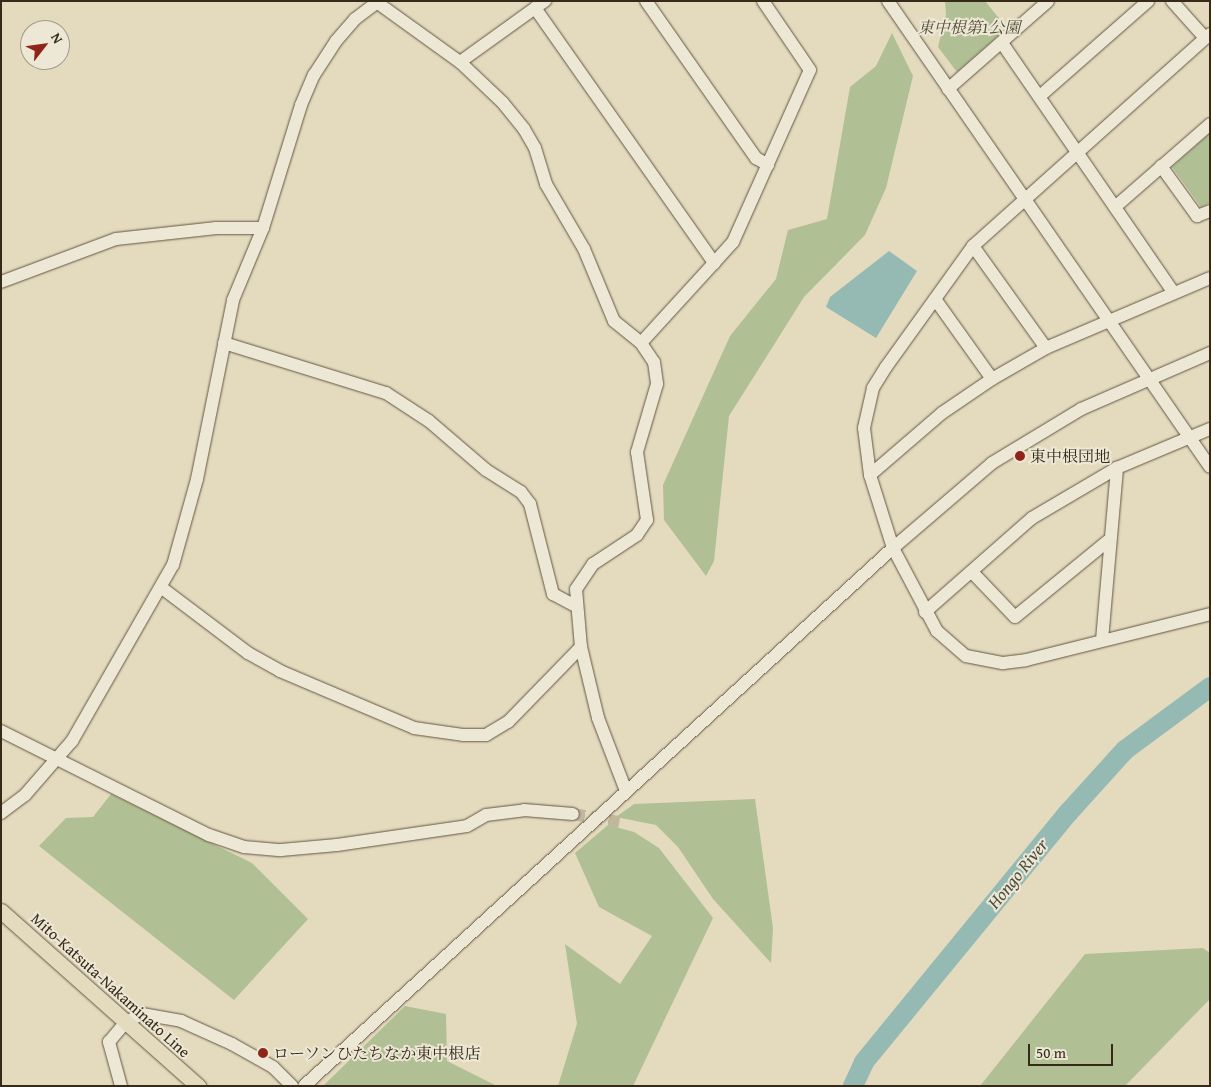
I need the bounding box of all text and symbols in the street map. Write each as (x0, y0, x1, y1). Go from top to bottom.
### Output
park label: 東中根第1公園 (918, 17, 1020, 37)
north arrow (20, 20, 70, 70)
text: N (46, 29, 68, 47)
place label: 東中根団地 (1030, 446, 1110, 466)
marker: 東中根団地 (1014, 450, 1026, 462)
water label: Hongo River (983, 835, 1053, 913)
street label: Mito-Katsuta-Nakaminato Line (28, 909, 194, 1061)
scale bar (1031, 1034, 1116, 1066)
text: 50 m (1036, 1042, 1066, 1063)
place label: ローソンひたちなか東中根店 (273, 1043, 481, 1063)
marker: ローソンひたちなか東中根店 (257, 1047, 269, 1059)

